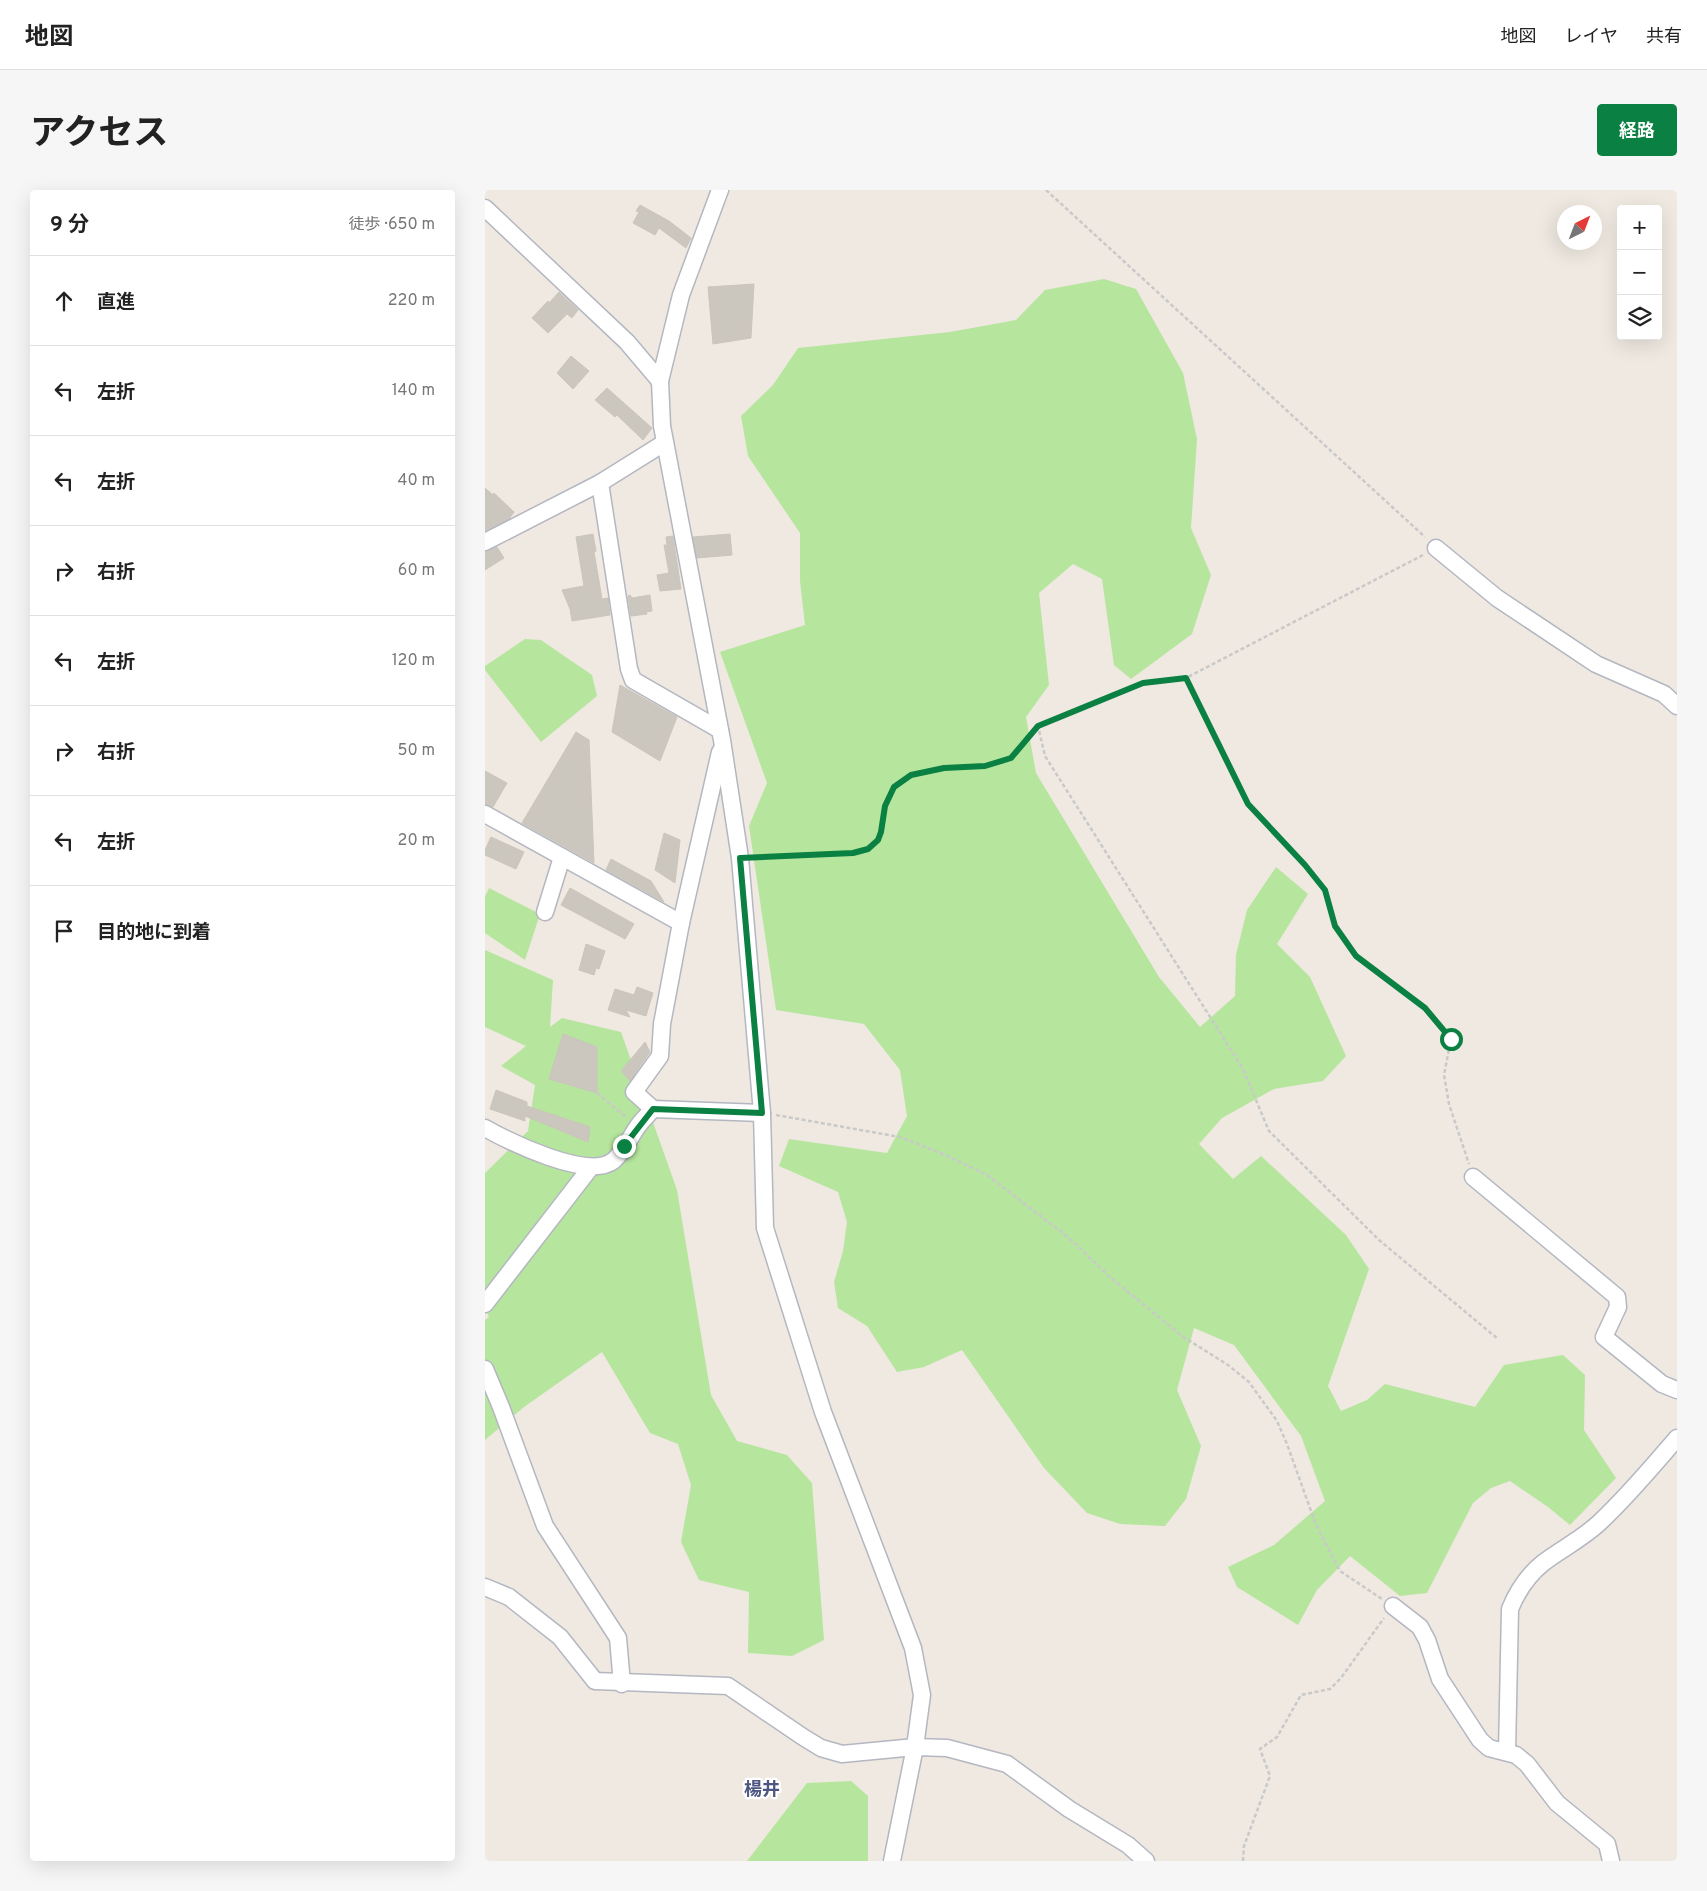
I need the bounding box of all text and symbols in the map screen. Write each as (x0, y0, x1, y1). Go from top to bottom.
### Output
text: 地図 (25, 23, 73, 53)
text: 地図 (1501, 26, 1537, 49)
text: レイヤ (1565, 26, 1618, 49)
text: 共有 (1646, 26, 1682, 49)
button: 経路 (1597, 104, 1677, 156)
text: アクセス (30, 113, 168, 157)
north arrow (1557, 205, 1602, 250)
map controls (1617, 205, 1662, 340)
button: + (1617, 205, 1662, 250)
text: 9 分 (50, 212, 89, 239)
text: 徒歩 · 650 m (348, 215, 435, 235)
button: − (1617, 250, 1662, 295)
icon: ahead (50, 287, 78, 315)
text: 直進 (97, 291, 135, 315)
text: 220 m (388, 291, 435, 311)
button: layers (1617, 295, 1662, 340)
icon: left (50, 377, 78, 405)
text: 左折 (97, 381, 135, 405)
text: 140 m (392, 381, 435, 401)
icon: left (50, 467, 78, 495)
text: 左折 (97, 471, 135, 495)
text: 40 m (397, 471, 435, 491)
icon: right (50, 557, 78, 585)
text: 右折 (97, 561, 135, 585)
text: 60 m (398, 561, 435, 581)
icon: left (50, 647, 78, 675)
text: 左折 (97, 651, 135, 675)
text: 120 m (392, 651, 435, 671)
icon: right (50, 737, 78, 765)
text: 右折 (97, 741, 135, 765)
text: 50 m (398, 741, 435, 761)
icon: left (50, 827, 78, 855)
text: 左折 (97, 831, 135, 855)
text: 20 m (398, 831, 435, 851)
icon: arrive (50, 917, 78, 945)
text: 目的地に到着 (97, 921, 211, 945)
route start (1440, 1028, 1463, 1051)
route end (613, 1135, 636, 1158)
district label: 楊井 (744, 1779, 780, 1802)

